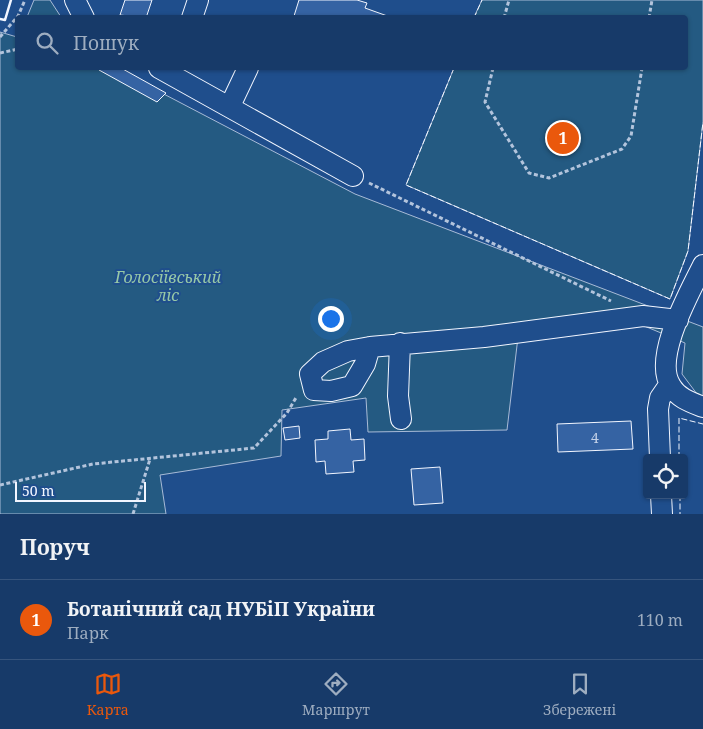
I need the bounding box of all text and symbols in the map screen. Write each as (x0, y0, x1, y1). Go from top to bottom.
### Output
search box (15, 15, 688, 70)
icon: search (33, 29, 61, 57)
text: Пошук (73, 30, 139, 56)
pin: 1 (547, 119, 579, 157)
park label: Голосіївський ліс (114, 266, 222, 306)
your location (318, 306, 344, 332)
house number: 4 (591, 428, 599, 447)
map controls (643, 454, 688, 499)
button: locate (643, 454, 688, 499)
scale bar (15, 479, 146, 502)
text: 50 m (22, 481, 55, 500)
text: Поруч (20, 533, 90, 561)
text: Ботанічний сад НУБіП України (67, 596, 375, 622)
text: 1 (31, 609, 41, 631)
text: 110 m (637, 609, 683, 631)
text: Парк (67, 622, 108, 644)
tab: Карта (87, 670, 129, 719)
tab: Маршрут (302, 670, 370, 719)
tab: Збережені (543, 670, 616, 719)

